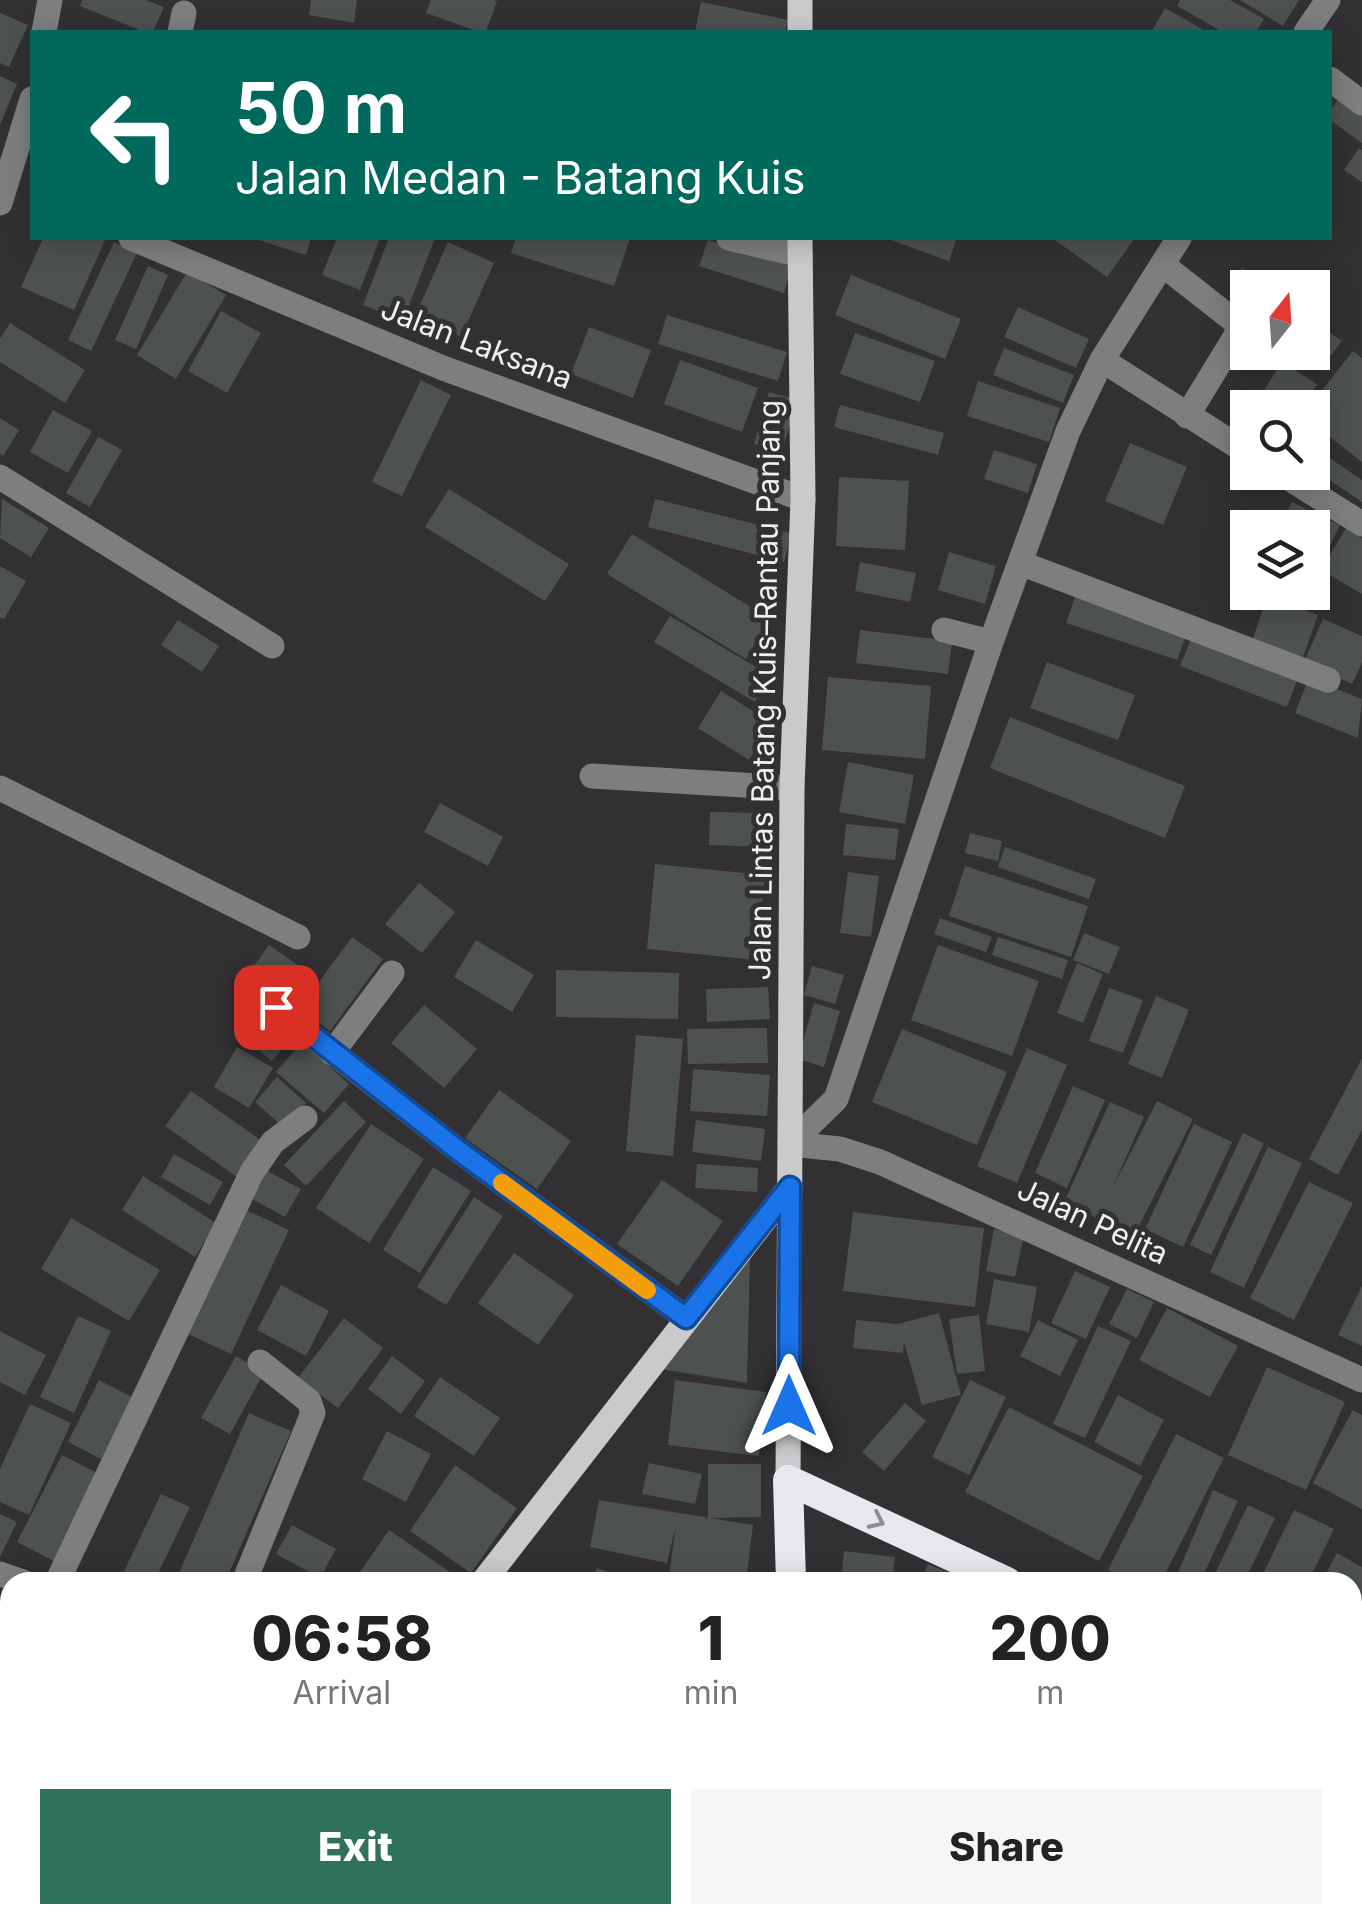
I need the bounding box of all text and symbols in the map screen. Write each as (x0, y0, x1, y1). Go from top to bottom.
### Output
text: 50 m (235, 65, 407, 150)
icon: left (70, 70, 200, 200)
text: Jalan Medan - Batang Kuis (235, 150, 805, 205)
north arrow (1230, 270, 1330, 370)
map controls (1230, 270, 1330, 610)
street label: Jalan Laksana (376, 290, 578, 396)
button: search (1230, 390, 1330, 490)
street label: Jalan Lintas Batang Kuis–Rantau Panjang (741, 399, 787, 981)
button: layers (1230, 510, 1330, 610)
pin (234, 965, 319, 1050)
icon: arrive (249, 980, 304, 1035)
street label: Jalan Pelita (1012, 1170, 1174, 1272)
position arrow (737, 1354, 841, 1458)
one-way arrow (866, 1509, 884, 1529)
text: 06:58 (251, 1602, 433, 1674)
text: 1 (698, 1602, 724, 1674)
text: 200 (990, 1602, 1111, 1674)
text: Arrival (293, 1673, 391, 1712)
text: min (684, 1673, 738, 1712)
text: m (1036, 1673, 1064, 1712)
button: Exit (40, 1789, 671, 1904)
button: Share (691, 1789, 1322, 1904)

